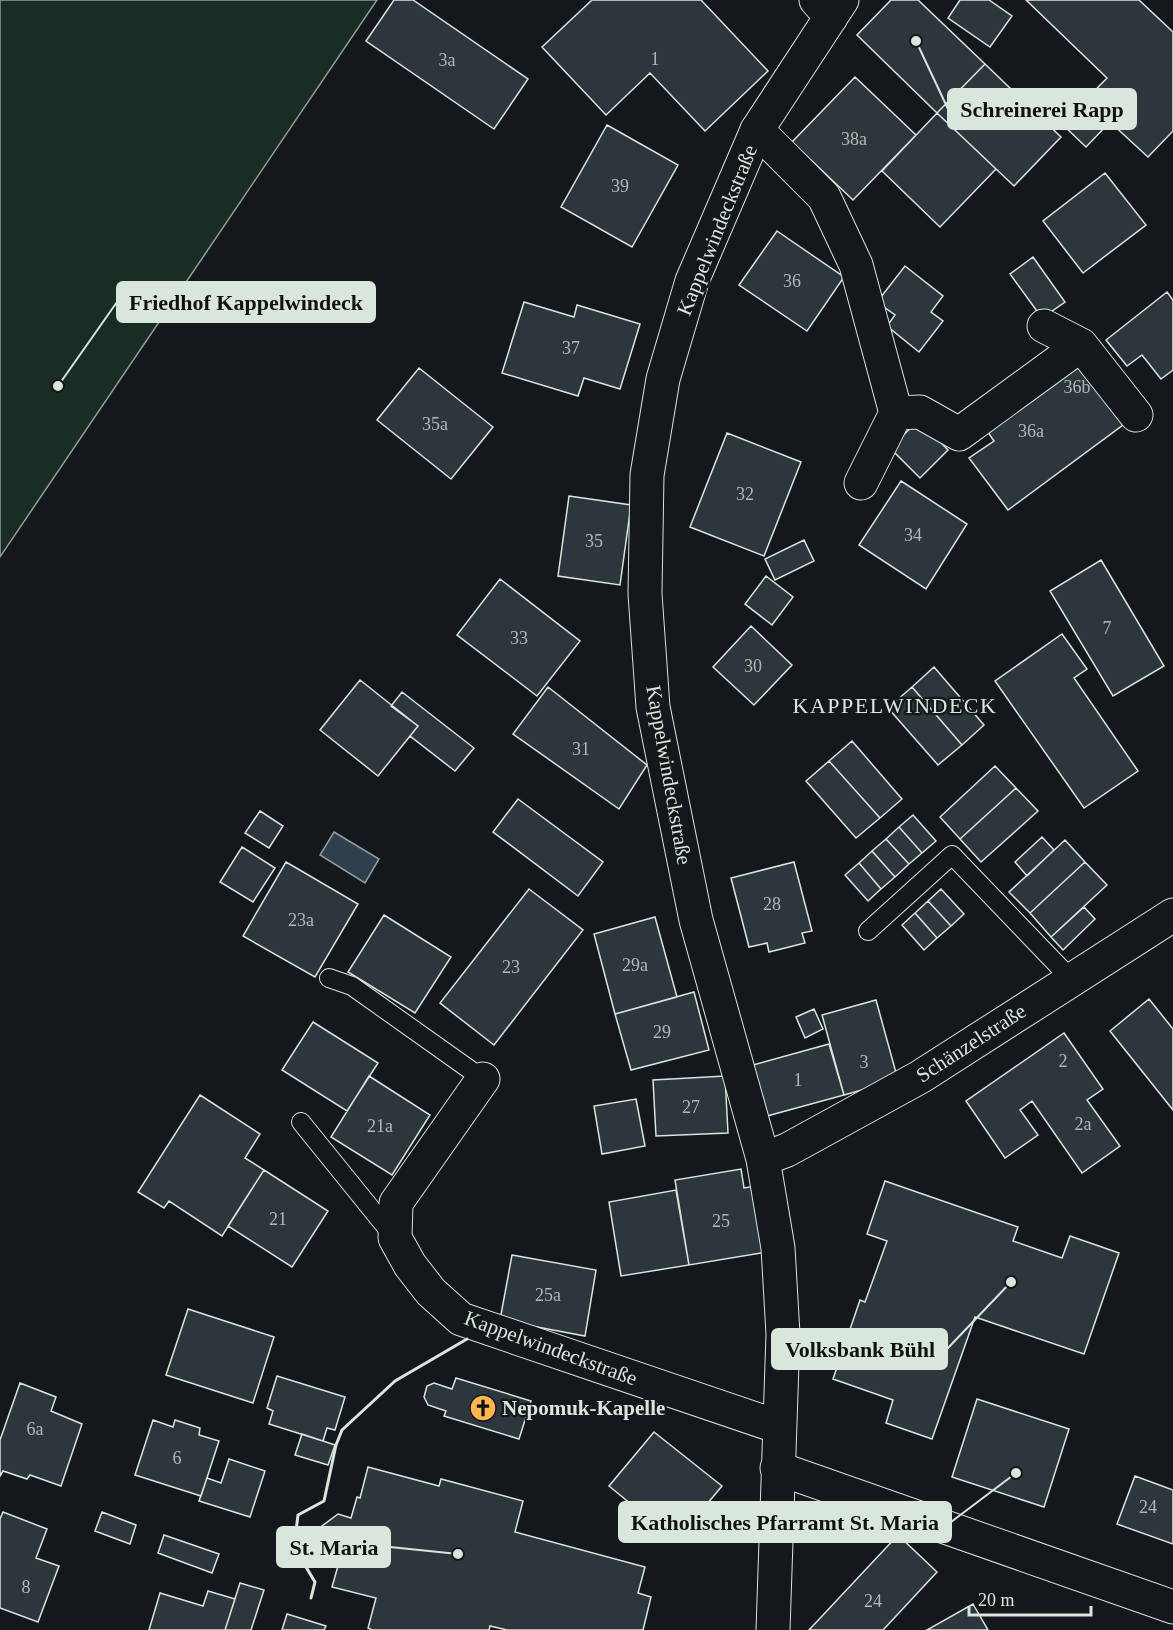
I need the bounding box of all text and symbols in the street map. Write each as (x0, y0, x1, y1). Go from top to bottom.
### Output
house number: 1 (651, 49, 660, 69)
house number: 3a (439, 50, 456, 70)
callout: Schreinerei Rapp (948, 89, 1136, 129)
text: Schreinerei Rapp (960, 97, 1124, 122)
house number: 38a (841, 129, 867, 149)
street label: Kappelwindeckstraße (672, 141, 762, 319)
house number: 39 (611, 176, 629, 196)
house number: 36 (783, 271, 801, 291)
callout: Friedhof Kappelwindeck (117, 282, 375, 322)
text: Friedhof Kappelwindeck (129, 290, 364, 315)
house number: 37 (562, 338, 580, 358)
house number: 36b (1064, 377, 1091, 397)
house number: 35a (422, 414, 448, 434)
house number: 36a (1018, 421, 1044, 441)
house number: 32 (736, 484, 754, 504)
house number: 34 (904, 525, 922, 545)
house number: 35 (585, 531, 603, 551)
house number: 7 (1103, 618, 1112, 638)
house number: 33 (510, 628, 528, 648)
house number: 30 (744, 656, 762, 676)
street label: Kappelwindeckstraße (641, 683, 697, 867)
district label: KAPPELWINDECK (793, 693, 997, 718)
house number: 31 (572, 739, 590, 759)
house number: 28 (763, 894, 781, 914)
house number: 23a (288, 910, 314, 930)
house number: 29a (622, 955, 648, 975)
house number: 23 (502, 957, 520, 977)
street label: Schänzelstraße (912, 999, 1030, 1087)
house number: 29 (653, 1022, 671, 1042)
house number: 2 (1059, 1051, 1068, 1071)
house number: 3 (860, 1052, 869, 1072)
house number: 1 (794, 1070, 803, 1090)
house number: 27 (682, 1097, 700, 1117)
house number: 2a (1075, 1114, 1092, 1134)
house number: 21a (367, 1116, 393, 1136)
house number: 21 (269, 1209, 287, 1229)
house number: 25 (712, 1211, 730, 1231)
house number: 25a (535, 1285, 561, 1305)
street label: Kappelwindeckstraße (461, 1306, 641, 1390)
callout: Volksbank Bühl (772, 1329, 947, 1369)
text: Volksbank Bühl (785, 1337, 935, 1362)
church icon: Nepomuk-Kapelle (468, 1393, 498, 1423)
place label: Nepomuk-Kapelle (502, 1396, 665, 1420)
house number: 6a (27, 1419, 44, 1439)
house number: 6 (173, 1448, 182, 1468)
house number: 24 (1139, 1497, 1157, 1517)
callout: Katholisches Pfarramt St. Maria (619, 1502, 951, 1542)
text: Katholisches Pfarramt St. Maria (631, 1510, 939, 1535)
callout: St. Maria (277, 1527, 390, 1567)
text: St. Maria (289, 1535, 379, 1560)
house number: 8 (22, 1577, 31, 1597)
scale bar (969, 1579, 1090, 1617)
text: 20 m (978, 1590, 1015, 1610)
house number: 24 (864, 1591, 882, 1611)

